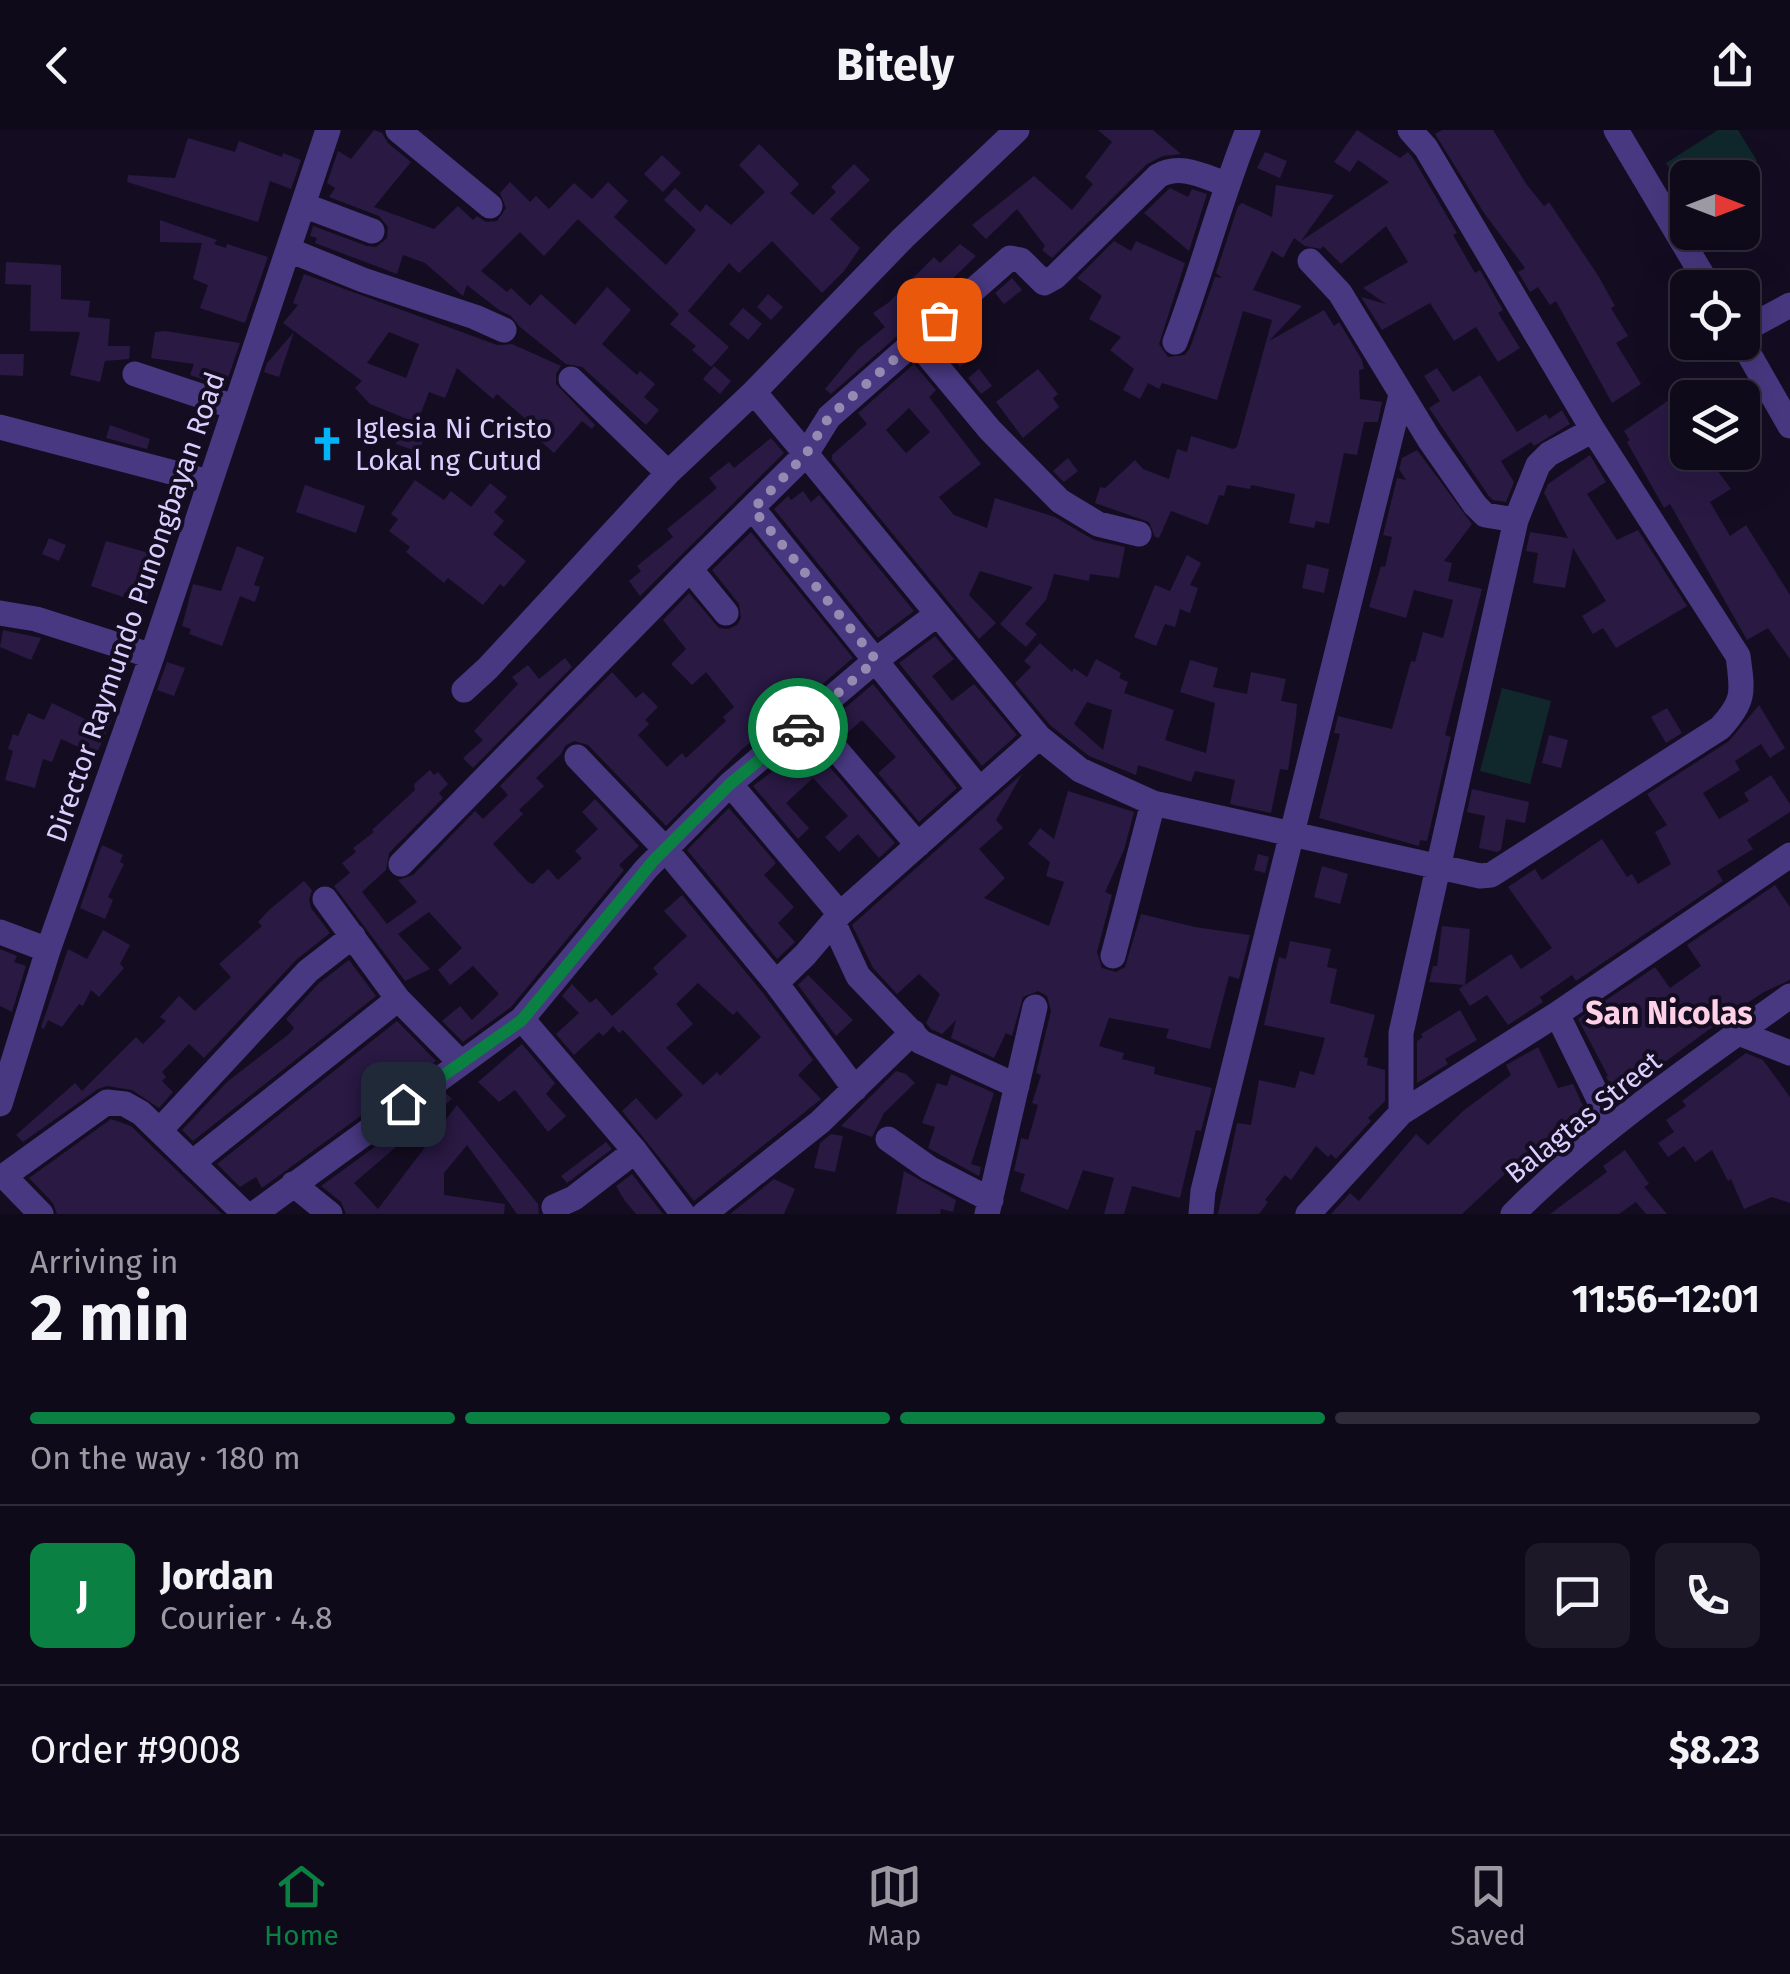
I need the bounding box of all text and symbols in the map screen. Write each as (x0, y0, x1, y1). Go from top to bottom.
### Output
icon: back (30, 38, 85, 93)
text: Bitely (836, 38, 954, 92)
icon: share (1705, 38, 1760, 93)
north arrow (1670, 160, 1760, 250)
map controls (1670, 160, 1760, 470)
button: locate (1670, 270, 1760, 360)
pin (897, 278, 982, 363)
icon: bag (912, 293, 967, 348)
street label: Director Raymundo Punongbayan Road (39, 368, 232, 847)
button: layers (1670, 380, 1760, 470)
place label: Iglesia Ni Cristo Lokal ng Cutud (355, 412, 552, 477)
church icon: Iglesia Ni Cristo Lokal ng Cutud (308, 425, 346, 463)
courier (748, 678, 848, 778)
icon: car (771, 701, 826, 756)
district label: San Nicolas (1585, 994, 1753, 1032)
street label: Balagtas Street (1499, 1044, 1669, 1190)
pin (361, 1062, 446, 1147)
icon: home (376, 1077, 431, 1132)
text: Arriving in (30, 1243, 178, 1281)
text: 11:56–12:01 (1572, 1276, 1760, 1322)
text: 2 min (30, 1279, 190, 1357)
text: On the way · 180 m (30, 1439, 301, 1477)
button: chat (1525, 1543, 1630, 1648)
button: phone (1655, 1543, 1760, 1648)
text: Jordan (160, 1553, 274, 1599)
text: J (76, 1572, 89, 1618)
text: Courier · 4.8 (160, 1599, 333, 1637)
text: Order #9008 (30, 1727, 241, 1773)
text: $8.23 (1669, 1727, 1760, 1773)
tab: Home (264, 1859, 339, 1952)
tab: Map (867, 1859, 922, 1952)
tab: Saved (1450, 1859, 1526, 1952)

